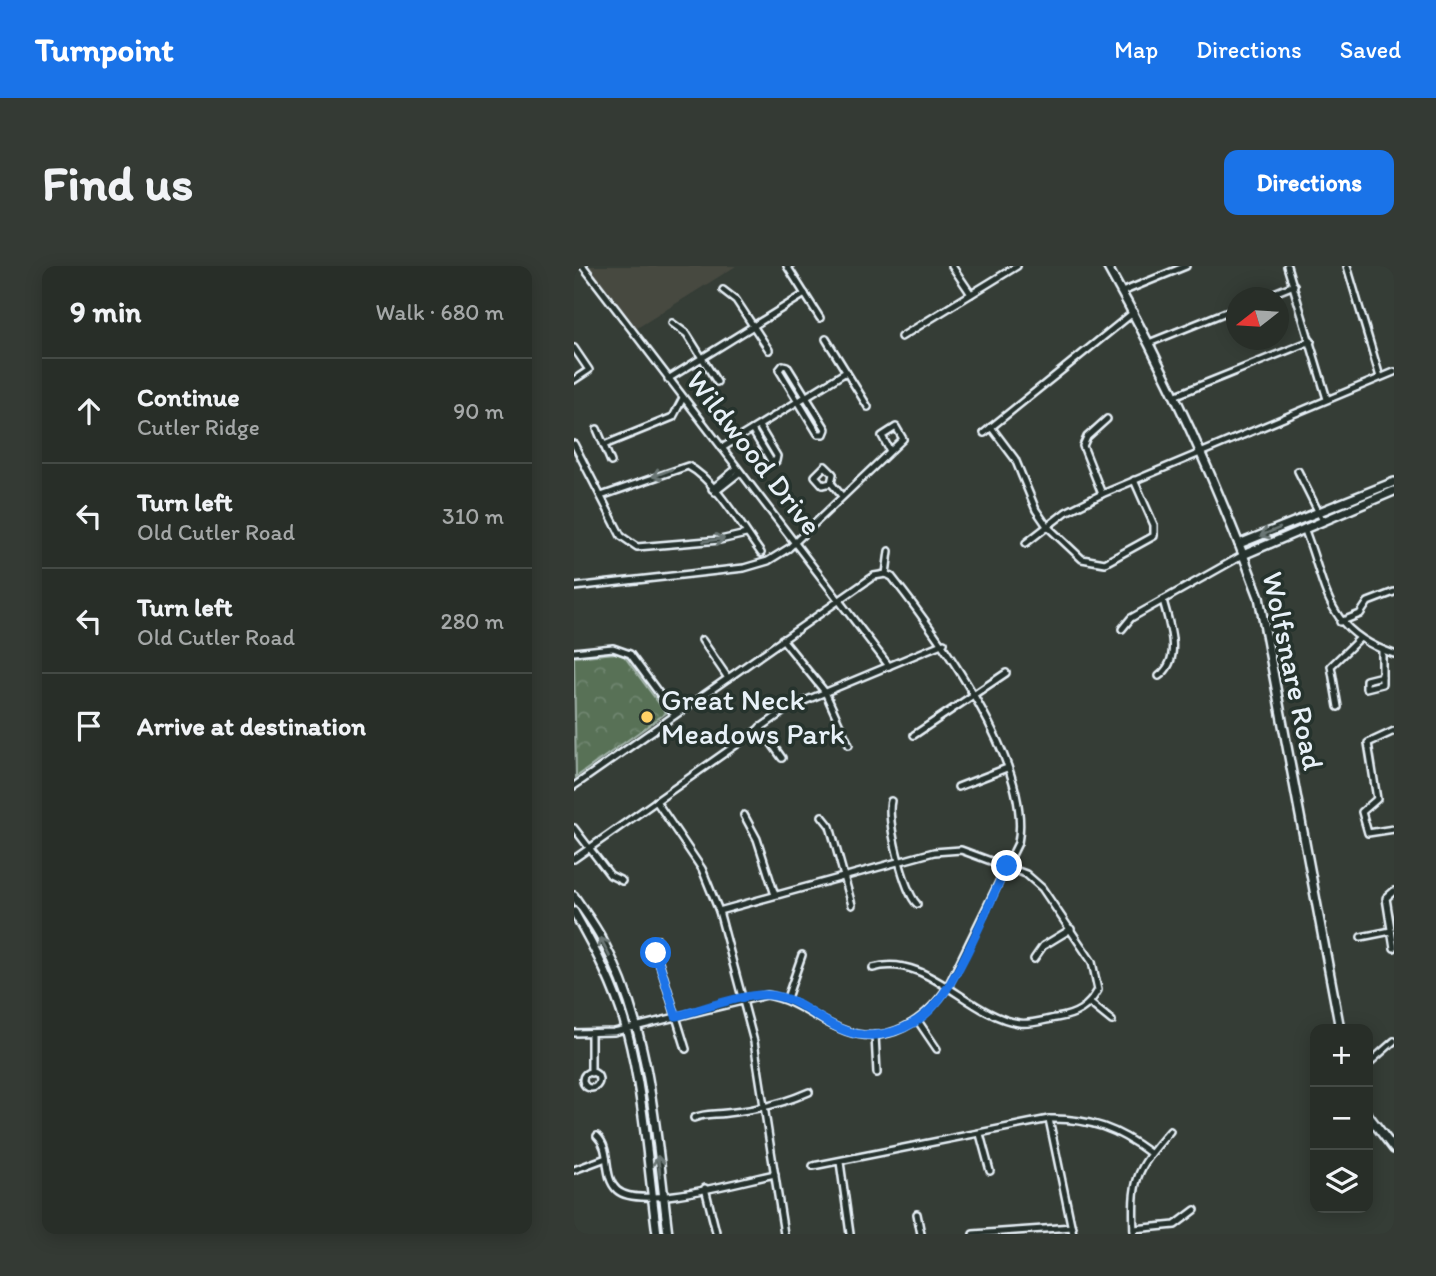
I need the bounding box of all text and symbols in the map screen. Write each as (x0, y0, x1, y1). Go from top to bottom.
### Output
text: Turnpoint (35, 30, 174, 69)
text: Map (1114, 35, 1158, 64)
text: Directions (1196, 35, 1302, 64)
text: Saved (1340, 35, 1401, 64)
button: Directions (1224, 150, 1394, 215)
text: Find us (42, 153, 193, 212)
north arrow (1226, 287, 1289, 350)
text: 9 min (70, 293, 141, 330)
text: Walk · 680 m (376, 298, 504, 326)
street label: Wildwood Drive (679, 363, 830, 543)
text: Continue (137, 381, 240, 413)
icon: ahead (70, 392, 108, 430)
text: 90 m (453, 397, 504, 425)
text: Cutler Ridge (137, 413, 260, 441)
one-way arrow (652, 467, 674, 480)
text: Turn left (137, 486, 233, 518)
icon: left (70, 497, 108, 535)
text: 310 m (442, 502, 504, 530)
text: Old Cutler Road (137, 518, 295, 546)
one-way arrow (1259, 526, 1281, 539)
one-way arrow (702, 533, 725, 546)
street label: Wolfsnare Road (1254, 568, 1333, 773)
text: Turn left (137, 591, 233, 623)
icon: left (70, 602, 108, 640)
text: 280 m (441, 607, 504, 635)
text: Old Cutler Road (137, 623, 295, 651)
place label: Great Neck Meadows Park (661, 681, 845, 752)
icon: arrive (70, 707, 108, 745)
marker: Great Neck Meadows Park (639, 709, 655, 725)
text: Arrive at destination (137, 710, 366, 742)
route end (991, 850, 1022, 881)
one-way arrow (598, 937, 612, 958)
route start (640, 937, 671, 968)
map controls (1310, 1024, 1373, 1213)
button: + (1310, 1024, 1373, 1087)
button: − (1310, 1087, 1373, 1150)
button: layers (1310, 1150, 1373, 1213)
one-way arrow (653, 1155, 666, 1178)

